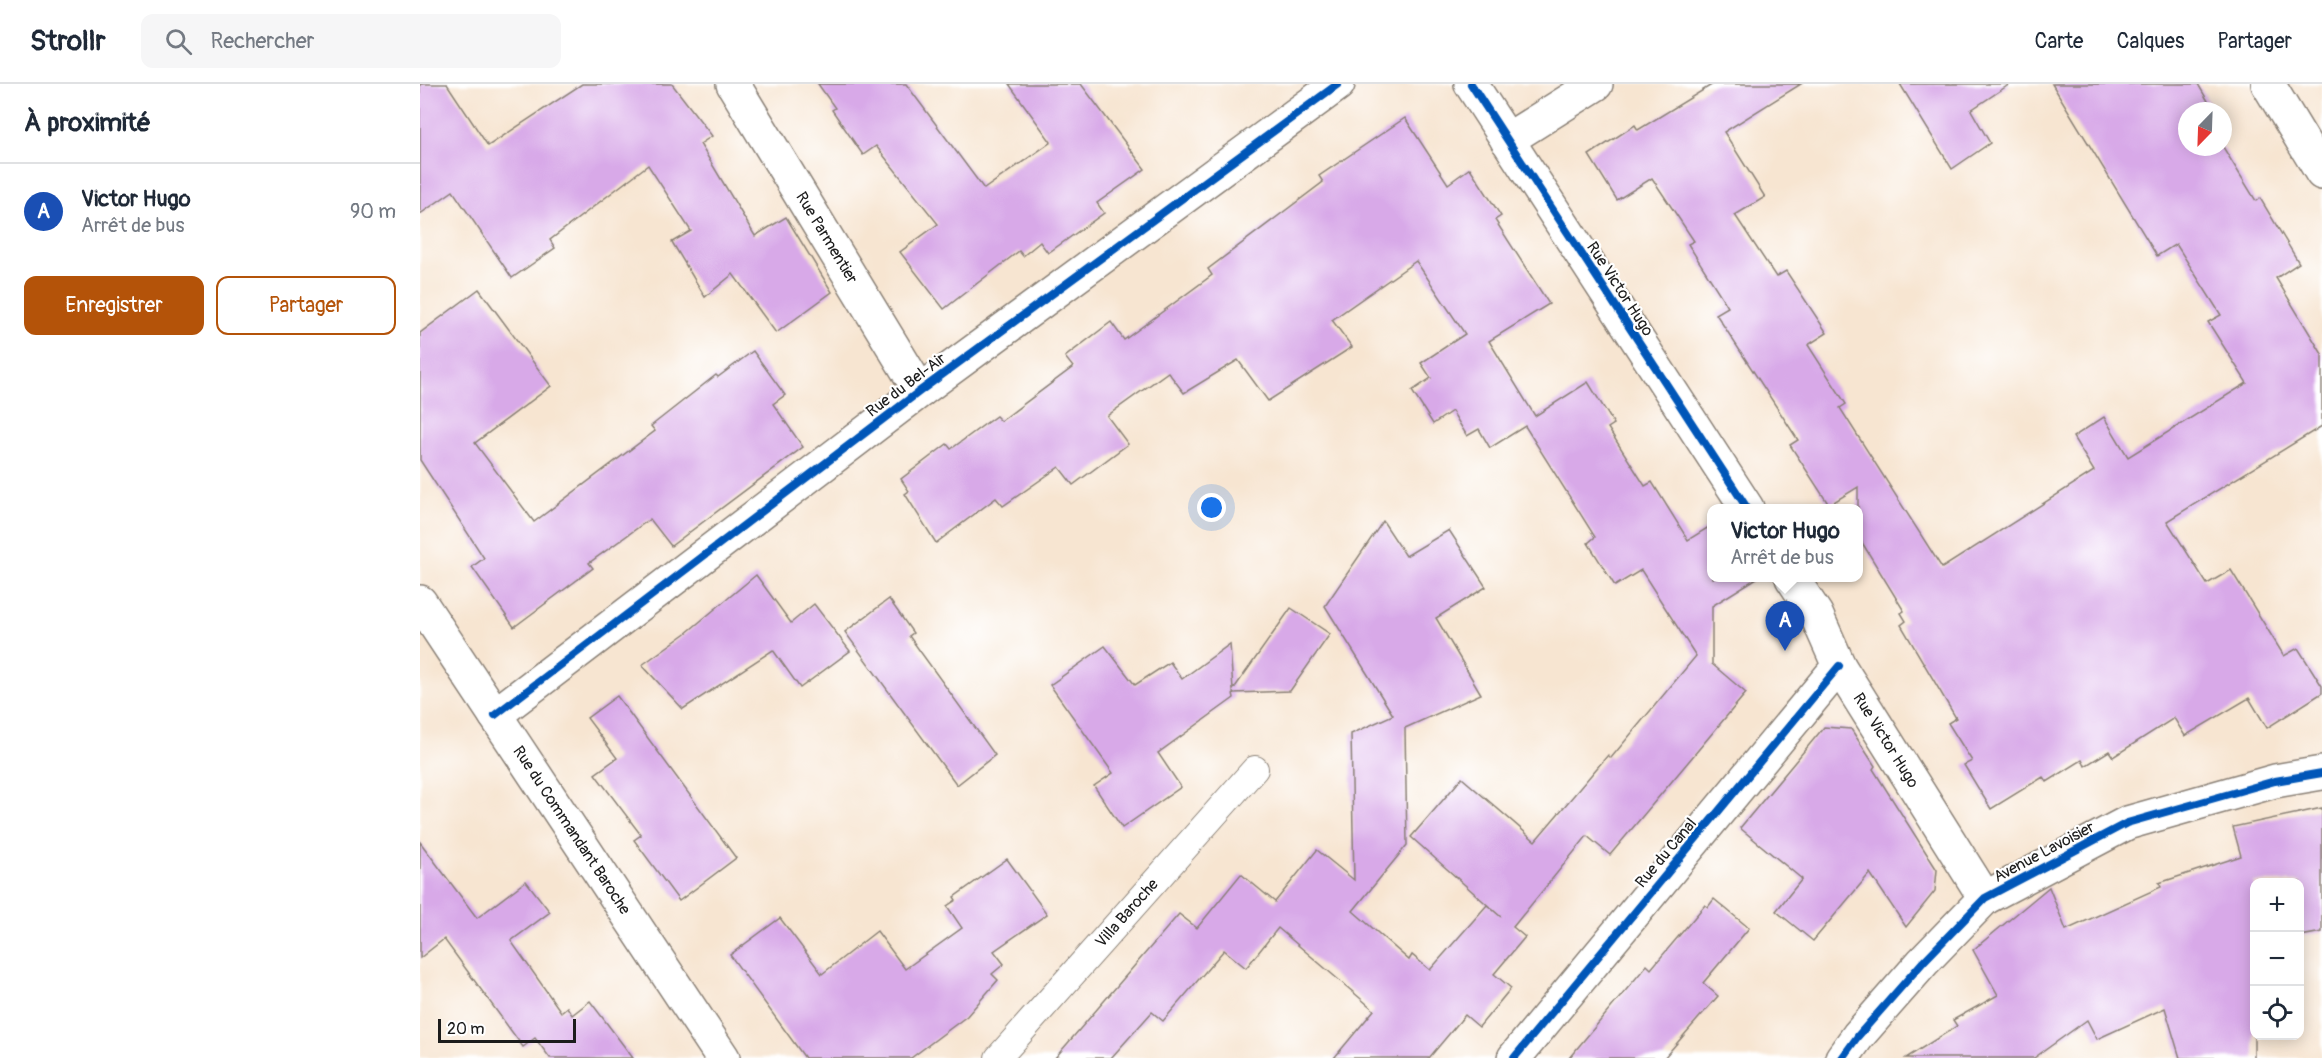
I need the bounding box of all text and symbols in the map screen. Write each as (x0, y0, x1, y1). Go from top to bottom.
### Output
search box (141, 14, 561, 68)
text: Strollr (30, 24, 105, 59)
icon: search (162, 25, 195, 58)
text: Rechercher (210, 27, 314, 55)
text: Carte (2034, 28, 2083, 55)
text: Calques (2116, 28, 2184, 55)
text: Partager (2217, 28, 2292, 55)
north arrow (2178, 102, 2232, 156)
text: À proximité (24, 107, 151, 139)
text: Victor Hugo (81, 185, 190, 213)
street label: Rue Parmentier (791, 188, 862, 287)
text: A (37, 199, 50, 224)
text: 90 m (350, 199, 396, 224)
text: Arrêt de bus (81, 213, 184, 238)
street label: Rue Victor Hugo (1582, 238, 1658, 340)
button: Enregistrer (24, 276, 204, 335)
button: Partager (216, 276, 396, 335)
street label: Rue du Bel-Air (862, 348, 950, 421)
your location (1197, 493, 1226, 522)
popup (1707, 504, 1863, 582)
text: Victor Hugo (1730, 517, 1840, 545)
text: Arrêt de bus (1730, 545, 1834, 570)
pin: A (1766, 602, 1804, 651)
street label: Rue Victor Hugo (1848, 689, 1923, 792)
street label: Rue du Commandant Baroche (508, 742, 635, 918)
street label: Rue du Canal (1631, 814, 1701, 892)
street label: Avenue Lavoisier (1990, 817, 2098, 887)
street label: Villa Baroche (1091, 875, 1163, 951)
map controls (2250, 878, 2304, 1040)
button: + (2250, 878, 2304, 932)
button: − (2250, 932, 2304, 986)
button: locate (2250, 986, 2304, 1040)
scale bar (438, 1016, 576, 1044)
text: 20 m (447, 1019, 485, 1039)

